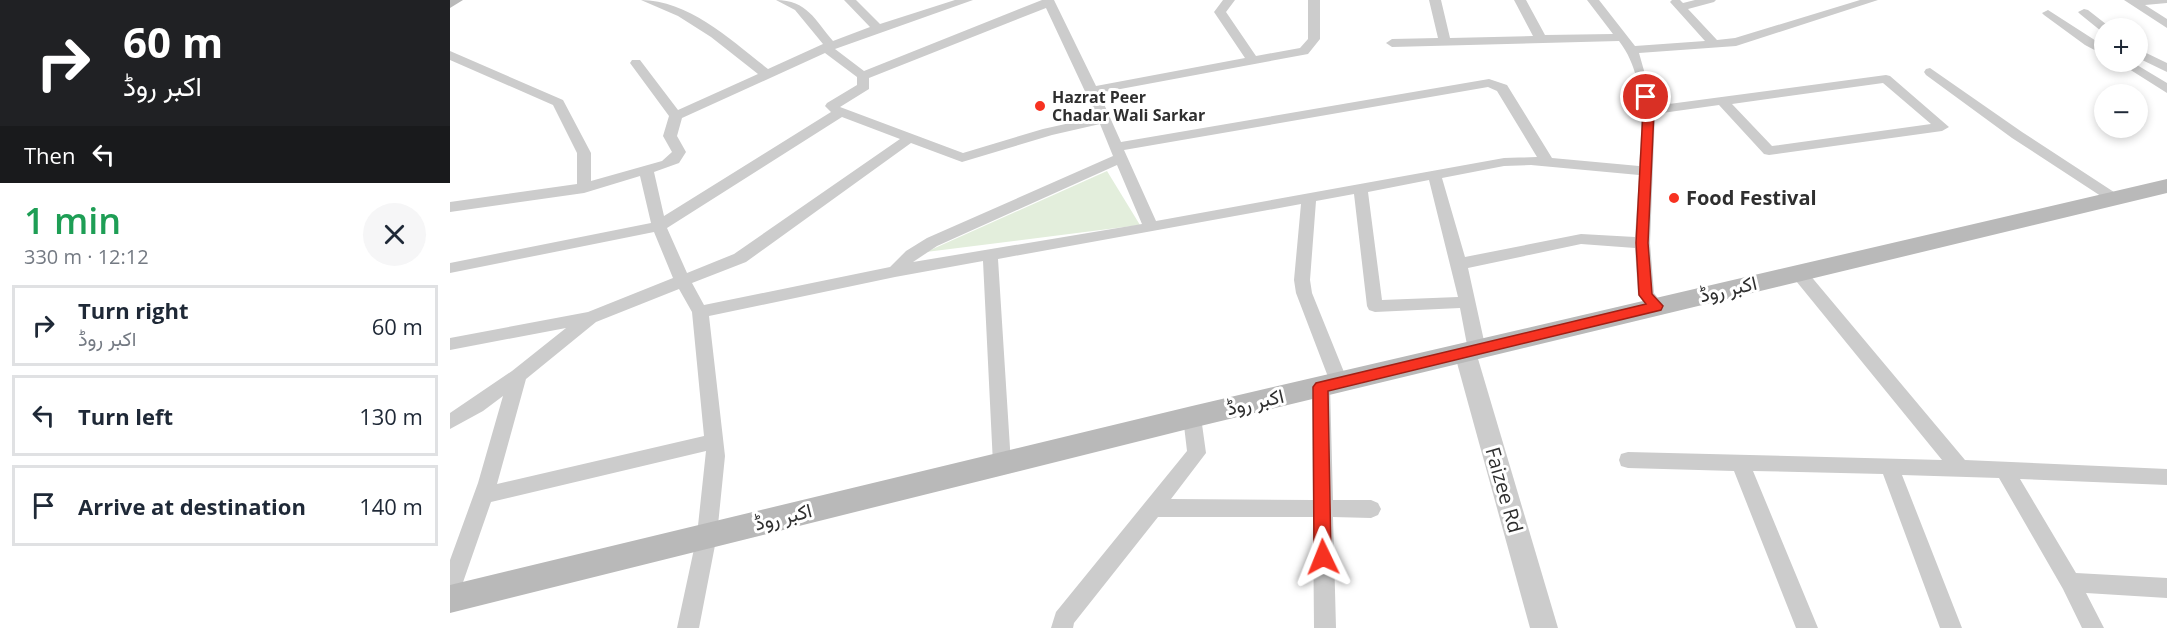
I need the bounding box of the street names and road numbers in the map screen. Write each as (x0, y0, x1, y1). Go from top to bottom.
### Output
street label: اکبر روڈ (1696, 269, 1759, 308)
street label: اکبر روڈ (1223, 382, 1286, 421)
street label: Faizee Rd (1479, 444, 1530, 536)
street label: اکبر روڈ (751, 496, 814, 537)

